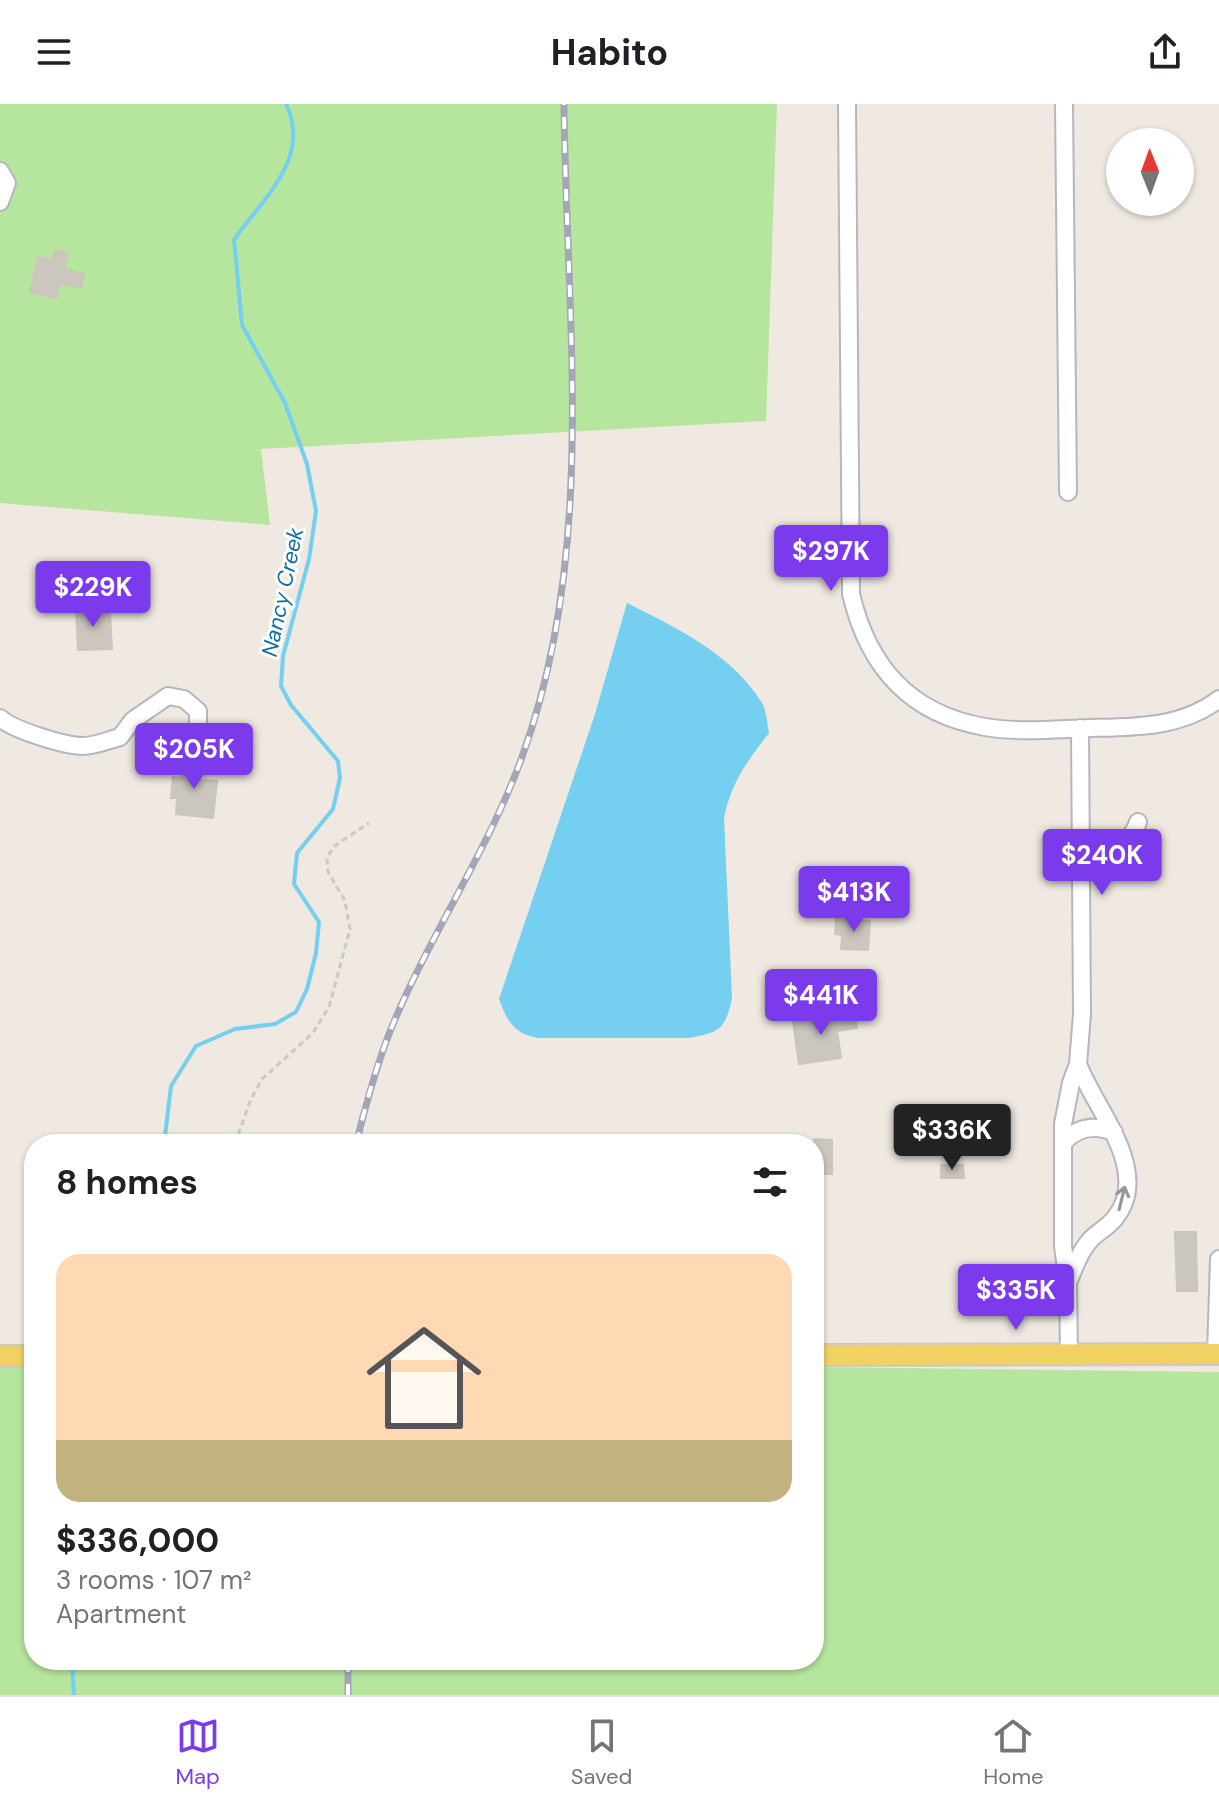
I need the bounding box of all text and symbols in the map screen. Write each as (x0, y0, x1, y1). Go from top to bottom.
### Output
text: Habito (551, 29, 668, 76)
icon: menu (32, 30, 76, 74)
icon: share (1143, 30, 1187, 74)
north arrow (1106, 128, 1194, 216)
map controls (1106, 128, 1194, 216)
water label: Nancy Creek (255, 524, 310, 659)
pin: $297K (775, 525, 887, 593)
text: $297K (792, 534, 870, 568)
pin: $229K (37, 561, 149, 629)
text: $229K (53, 570, 133, 604)
pin: $205K (138, 723, 250, 791)
text: $205K (153, 732, 235, 766)
pin: $240K (1046, 829, 1158, 897)
text: $240K (1061, 838, 1143, 872)
pin: $413K (798, 866, 910, 934)
text: $413K (817, 875, 891, 909)
pin: $441K (765, 969, 877, 1037)
text: $441K (783, 978, 859, 1012)
pin: $336K (896, 1104, 1008, 1172)
text: $336K (912, 1113, 992, 1147)
text: 8 homes (56, 1160, 198, 1205)
icon: filters (748, 1160, 792, 1204)
one-way arrow (1115, 1186, 1130, 1212)
pin: $335K (960, 1264, 1072, 1332)
text: $335K (976, 1273, 1056, 1307)
icon: home (352, 1306, 496, 1450)
text: $336,000 (56, 1518, 219, 1563)
text: 3 rooms · 107 m² (56, 1563, 252, 1597)
text: Apartment (56, 1597, 187, 1631)
tab: Map (175, 1714, 220, 1791)
tab: Saved (571, 1714, 632, 1791)
tab: Home (983, 1714, 1044, 1791)

